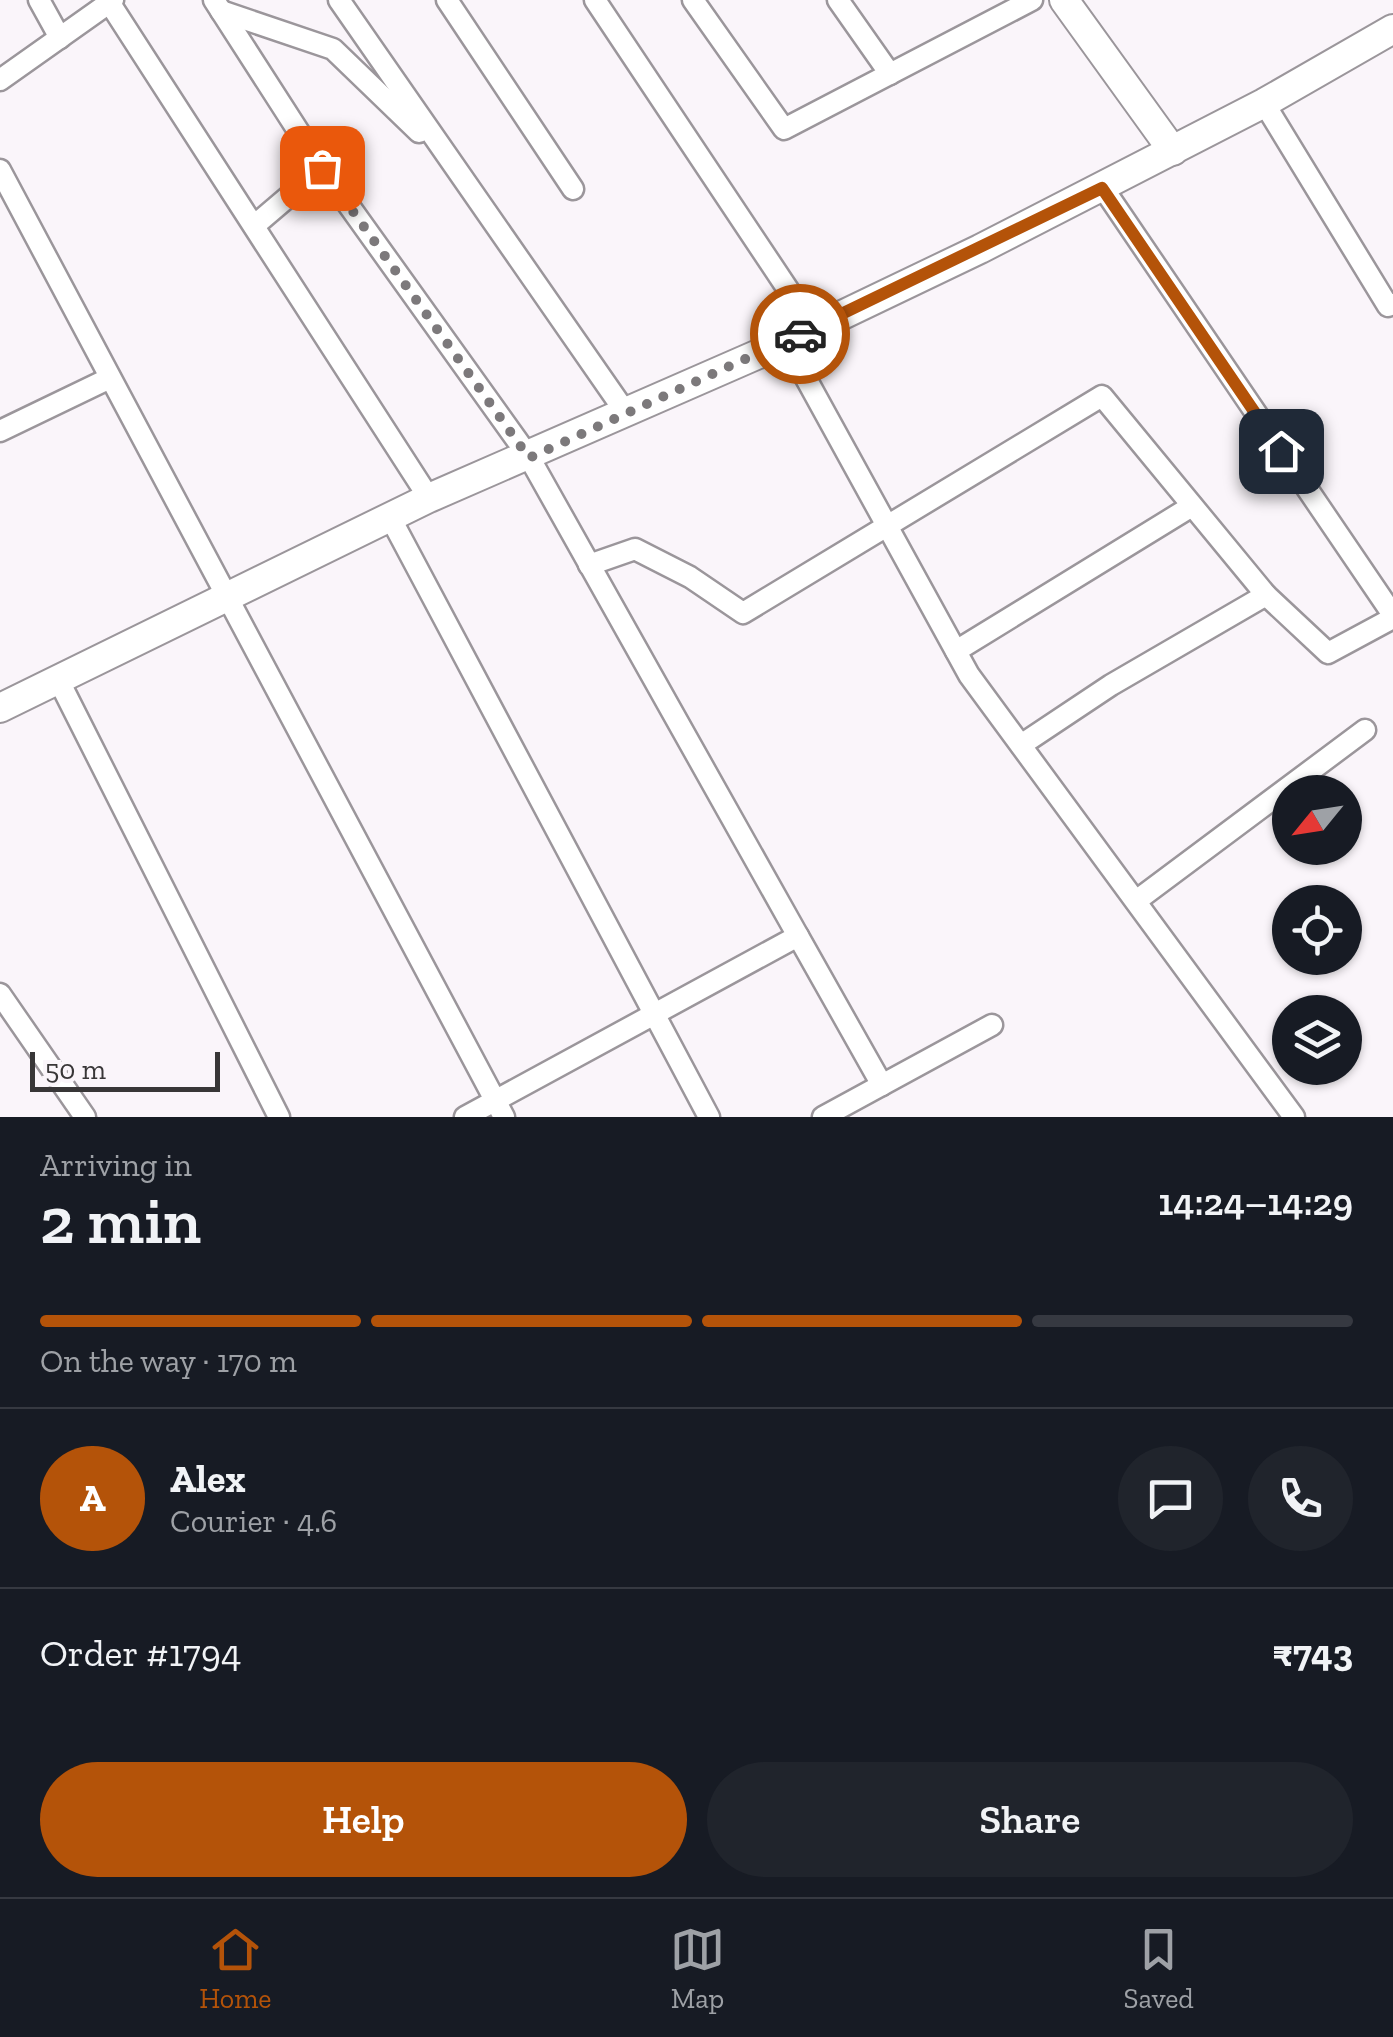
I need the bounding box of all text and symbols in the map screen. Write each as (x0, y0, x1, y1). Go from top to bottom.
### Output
pin (280, 126, 365, 211)
icon: bag (295, 141, 350, 196)
courier (750, 284, 850, 384)
icon: car (773, 307, 828, 362)
pin (1239, 409, 1324, 494)
icon: home (1254, 424, 1309, 479)
north arrow (1272, 775, 1362, 865)
map controls (1272, 775, 1362, 1085)
button: locate (1272, 885, 1362, 975)
button: layers (1272, 995, 1362, 1085)
scale bar (30, 1047, 220, 1092)
text: 50 m (45, 1053, 106, 1086)
text: Arriving in (40, 1146, 192, 1184)
text: 14:24–14:29 (1158, 1179, 1353, 1225)
text: 2 min (40, 1182, 201, 1260)
text: On the way · 170 m (40, 1342, 297, 1380)
button: chat (1118, 1446, 1223, 1551)
button: phone (1248, 1446, 1353, 1551)
text: Alex (170, 1456, 246, 1502)
text: A (79, 1475, 106, 1521)
text: Courier · 4.6 (170, 1502, 337, 1540)
text: Order #1794 (40, 1630, 241, 1676)
text: ₹743 (1272, 1630, 1353, 1676)
button: Help (40, 1762, 687, 1877)
button: Share (707, 1762, 1353, 1877)
tab: Home (199, 1922, 271, 2015)
tab: Map (670, 1922, 725, 2015)
tab: Saved (1124, 1922, 1194, 2015)

